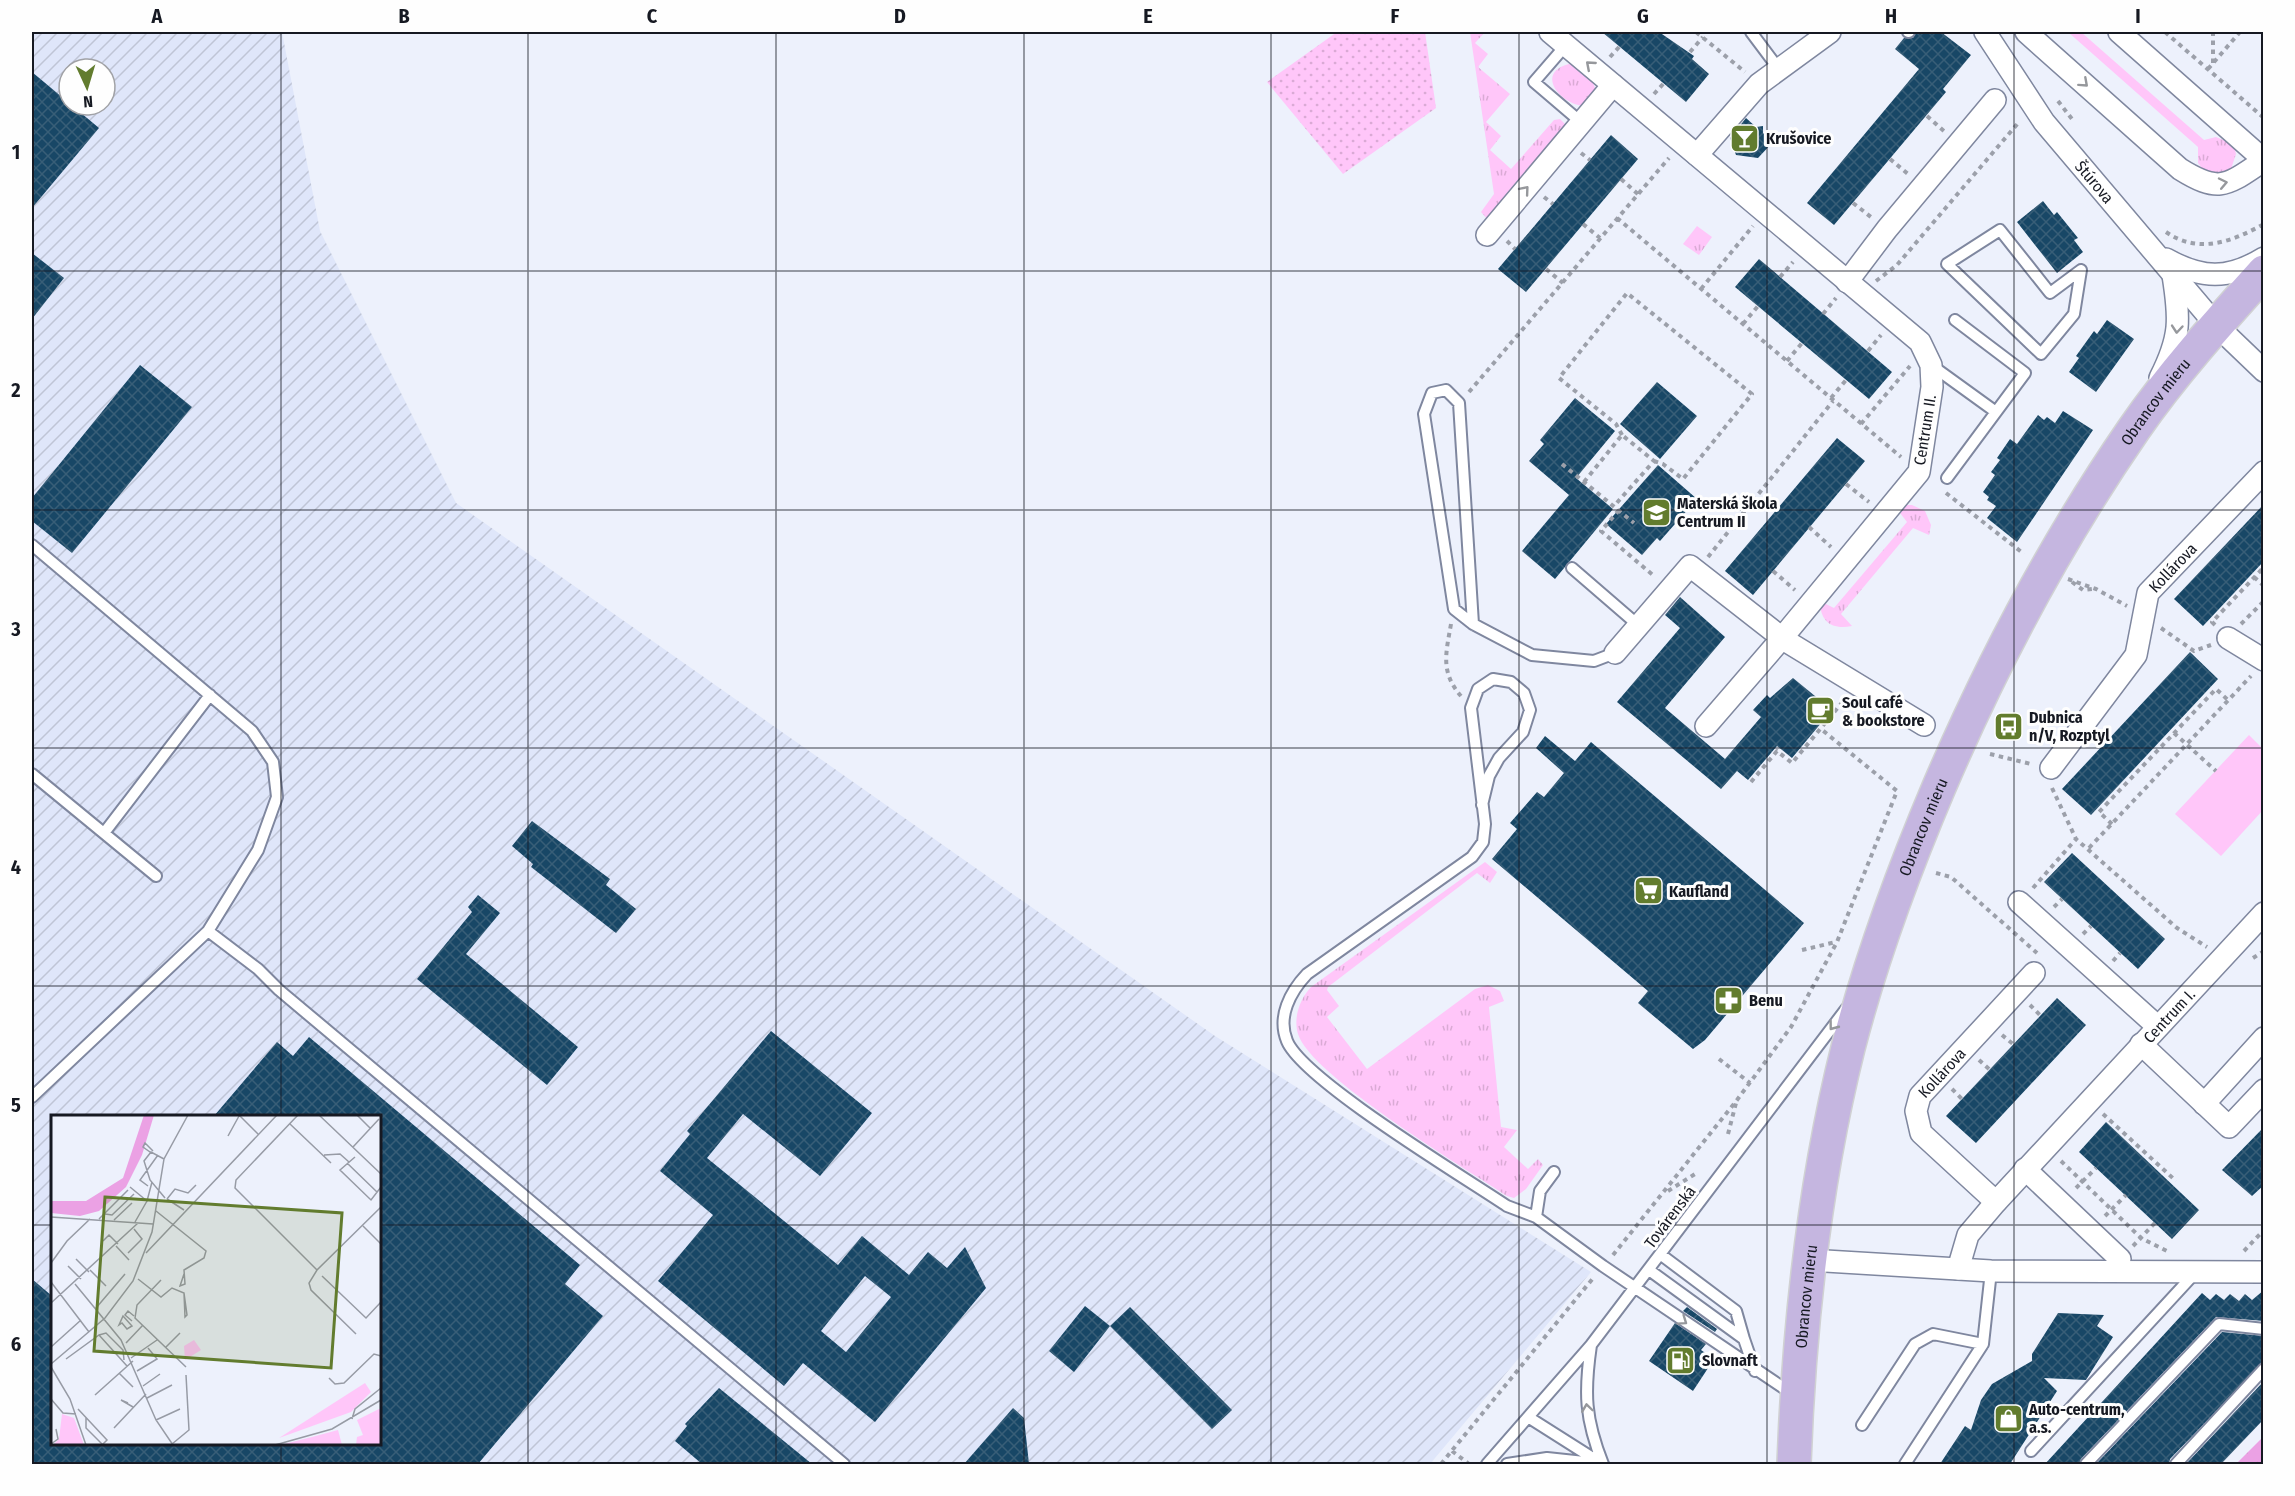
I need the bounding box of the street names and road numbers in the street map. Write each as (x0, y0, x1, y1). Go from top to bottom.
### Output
street label: Štúrova (2071, 156, 2118, 207)
street label: Obrancov mieru (2116, 354, 2194, 449)
street label: Centrum II. (1910, 393, 1940, 467)
street label: Kollárova (2145, 539, 2201, 596)
street label: Obrancov mieru (1895, 775, 1951, 878)
street label: Centrum I. (2139, 985, 2199, 1047)
street label: Kollárova (1914, 1044, 1970, 1101)
street label: Továrenská (1640, 1182, 1700, 1252)
street label: Obrancov mieru (1791, 1244, 1821, 1349)

